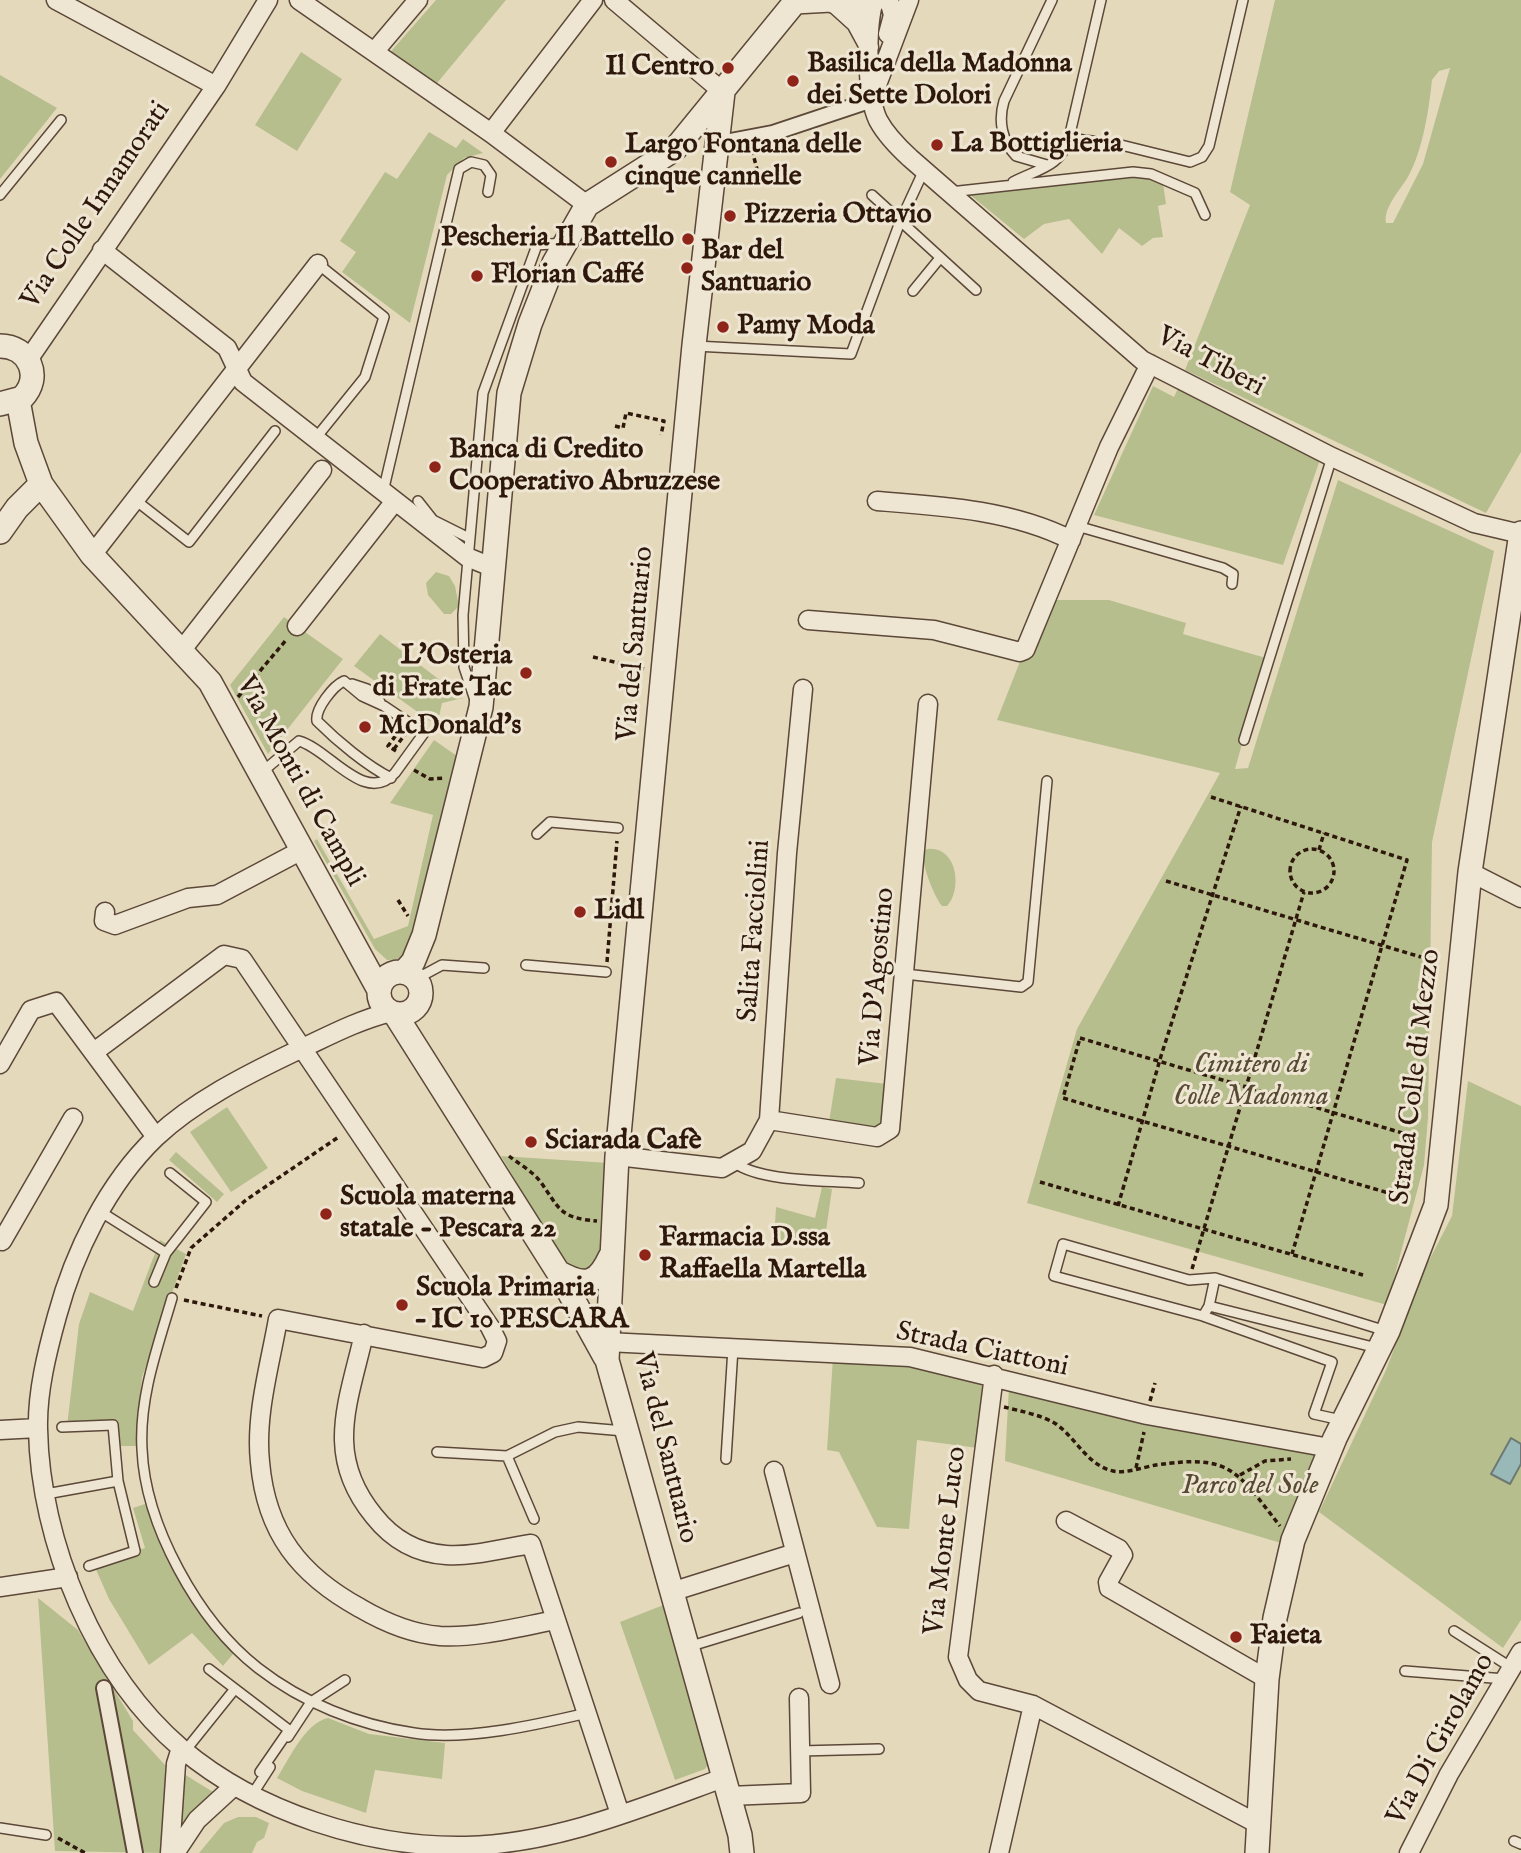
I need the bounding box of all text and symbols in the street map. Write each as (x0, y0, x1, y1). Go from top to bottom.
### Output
place label: Basilica della Madonna dei Sette Dolori (807, 48, 1072, 114)
place label: Il Centro (605, 51, 714, 85)
marker: Il Centro (720, 60, 736, 76)
marker: Basilica della Madonna dei Sette Dolori (785, 73, 801, 89)
street label: Via Colle Innamorati (15, 96, 179, 316)
place label: La Bottiglieria (951, 128, 1122, 162)
place label: Largo Fontana delle cinque cannelle (625, 129, 862, 195)
marker: La Bottiglieria (929, 137, 945, 153)
marker: Largo Fontana delle cinque cannelle (603, 154, 619, 170)
place label: Pizzeria Ottavio (744, 199, 932, 233)
marker: Pizzeria Ottavio (722, 208, 738, 224)
place label: Pescheria Il Battello (441, 222, 674, 256)
marker: Pescheria Il Battello (680, 231, 696, 247)
place label: Bar del Santuario (701, 235, 811, 301)
place label: Florian Caffé (491, 259, 644, 293)
marker: Bar del Santuario (679, 260, 695, 276)
marker: Florian Caffé (469, 268, 485, 284)
place label: Pamy Moda (737, 310, 875, 344)
marker: Pamy Moda (715, 319, 731, 335)
street label: Via Tiberi (1150, 321, 1270, 405)
place label: Banca di Credito Cooperativo Abruzzese (449, 434, 720, 500)
marker: Banca di Credito Cooperativo Abruzzese (427, 459, 443, 475)
street label: Via del Santuario (612, 545, 662, 743)
place label: L'Osteria di Frate Tac (373, 640, 512, 706)
marker: L'Osteria di Frate Tac (518, 665, 534, 681)
street label: Via Monti di Campli (227, 671, 371, 893)
place label: McDonald's (379, 710, 521, 744)
marker: McDonald's (357, 719, 373, 735)
street label: Salita Facciolini (733, 839, 779, 1023)
street label: Via D'Agostino (854, 886, 904, 1068)
place label: Lidl (594, 895, 644, 929)
marker: Lidl (572, 904, 588, 920)
street label: Strada Colle di Mezzo (1385, 947, 1449, 1207)
park label: Cimitero di Colle Madonna (1173, 1049, 1329, 1115)
place label: Sciarada Cafè (545, 1125, 702, 1159)
marker: Sciarada Cafè (523, 1134, 539, 1150)
place label: Scuola materna statale - Pescara 22 (340, 1181, 556, 1247)
marker: Scuola materna statale - Pescara 22 (318, 1206, 334, 1222)
place label: Farmacia D.ssa Raffaella Martella (659, 1222, 866, 1288)
marker: Farmacia D.ssa Raffaella Martella (637, 1247, 653, 1263)
place label: Scuola Primaria – IC 10 PESCARA (416, 1272, 628, 1338)
marker: Scuola Primaria – IC 10 PESCARA (394, 1297, 410, 1313)
street label: Strada Ciattoni (893, 1316, 1071, 1386)
street label: Via del Santuario (624, 1349, 704, 1547)
street label: Via Monte Luco (919, 1445, 975, 1637)
park label: Parco del Sole (1181, 1470, 1319, 1504)
place label: Faieta (1250, 1620, 1321, 1654)
marker: Faieta (1228, 1629, 1244, 1645)
street label: Via Di Girolamo (1381, 1648, 1503, 1832)

